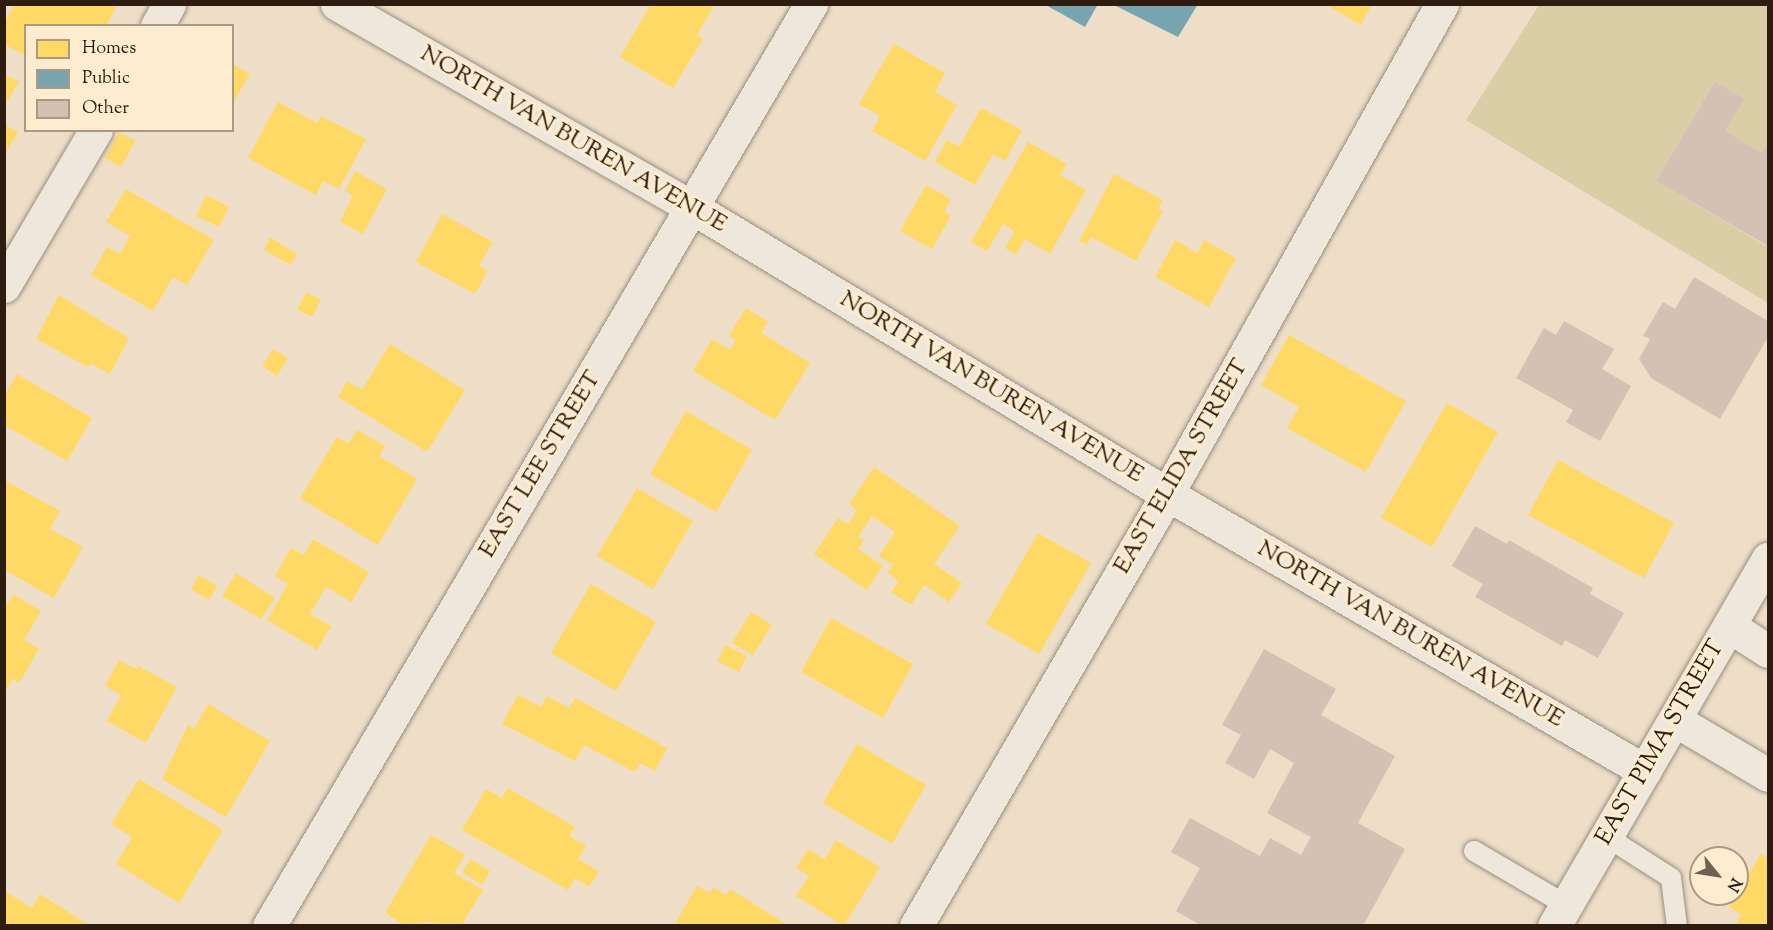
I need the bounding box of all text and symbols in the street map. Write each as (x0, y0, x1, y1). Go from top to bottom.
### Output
legend (24, 24, 234, 132)
text: Homes (82, 36, 136, 62)
street label: NORTH VAN BUREN AVENUE (415, 40, 731, 240)
text: Public (82, 66, 130, 92)
text: Other (82, 96, 129, 122)
street label: NORTH VAN BUREN AVENUE (834, 286, 1148, 490)
street label: EAST ELIDA STREET (1109, 354, 1255, 580)
street label: EAST LEE STREET (474, 366, 608, 564)
street label: NORTH VAN BUREN AVENUE (1252, 535, 1568, 735)
street label: EAST PIMA STREET (1590, 635, 1732, 851)
north arrow (1689, 846, 1749, 906)
text: N (1720, 873, 1746, 896)

